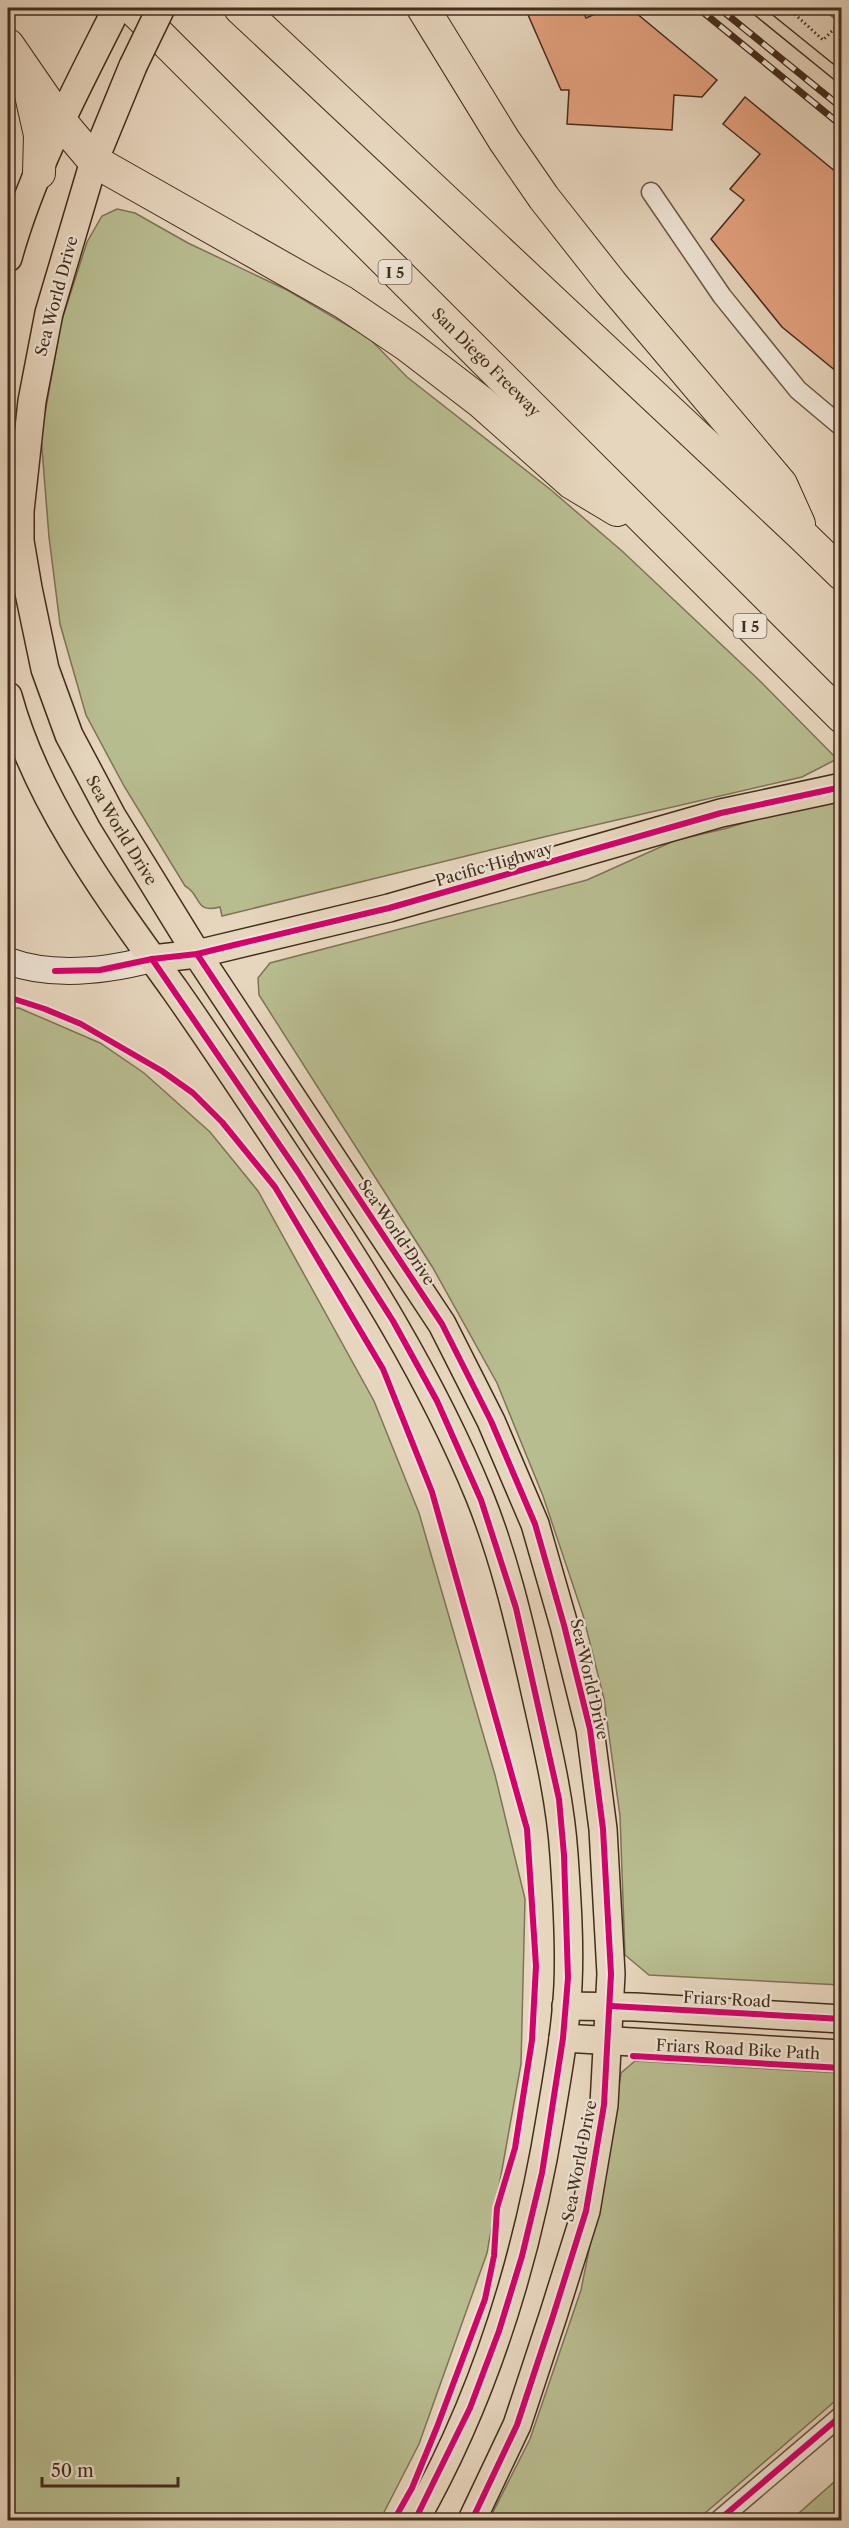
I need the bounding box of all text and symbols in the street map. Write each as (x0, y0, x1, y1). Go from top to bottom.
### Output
street label: Sea World Drive (30, 234, 82, 358)
road number: I 5 (378, 260, 412, 284)
street label: San Diego Freeway (428, 303, 546, 421)
road number: I 5 (734, 614, 766, 638)
street label: Sea World Drive (82, 772, 162, 888)
street label: Pacific Highway (433, 837, 556, 890)
street label: Sea World Drive (354, 1175, 440, 1289)
street label: Sea World Drive (566, 1617, 614, 1741)
street label: Friars Road (683, 1987, 772, 2011)
street label: Friars Road Bike Path (655, 2035, 821, 2063)
street label: Sea World Drive (557, 2098, 601, 2224)
scale bar (42, 2450, 178, 2488)
text: 50 m (51, 2460, 94, 2482)

